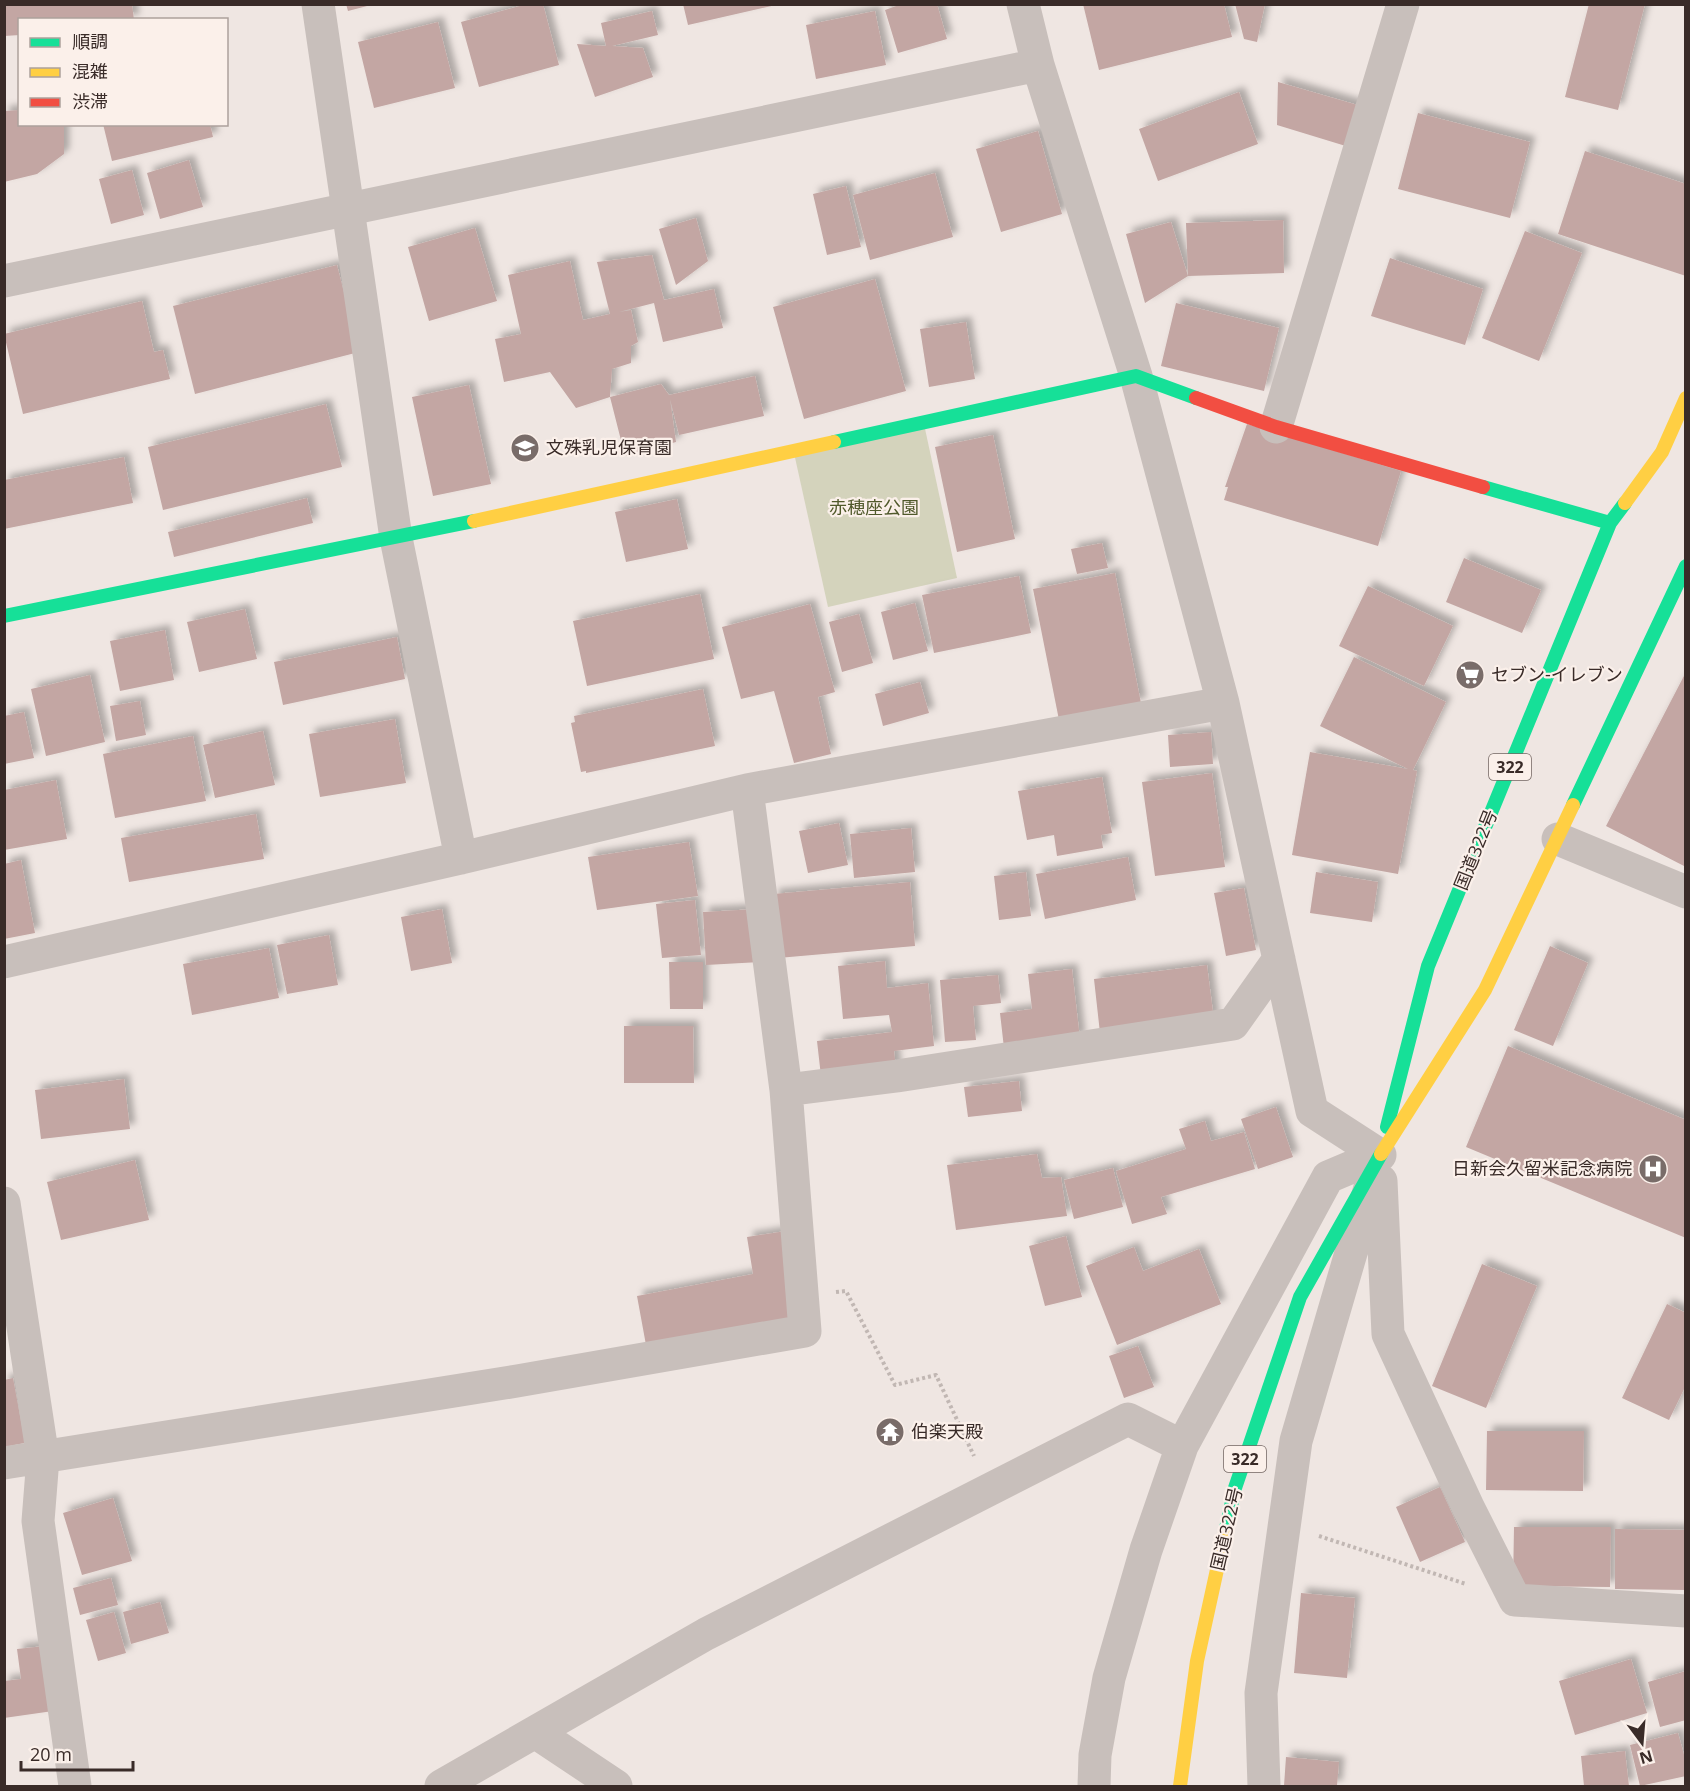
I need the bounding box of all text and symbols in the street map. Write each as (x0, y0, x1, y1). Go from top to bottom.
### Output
legend (18, 18, 228, 126)
text: 順調 (72, 29, 108, 53)
text: 混雑 (72, 59, 108, 83)
text: 渋滞 (72, 89, 108, 113)
school or university icon: 文殊乳児保育園 (509, 432, 541, 464)
place label: 文殊乳児保育園 (546, 435, 672, 459)
park label: 赤穂座公園 (829, 495, 919, 519)
supermarket icon: セブン-イレブン (1454, 659, 1486, 691)
place label: セブン-イレブン (1491, 662, 1623, 686)
road number: 322 (1489, 754, 1531, 780)
street label: 国道322号 (1448, 806, 1502, 893)
hospital icon: 日新会久留米記念病院 (1637, 1153, 1669, 1185)
place label: 日新会久留米記念病院 (1452, 1156, 1632, 1180)
temple icon: 伯楽天殿 (874, 1416, 906, 1448)
place label: 伯楽天殿 (911, 1419, 983, 1443)
road number: 322 (1224, 1446, 1266, 1472)
street label: 国道322号 (1205, 1485, 1247, 1573)
north arrow (1612, 1713, 1672, 1773)
scale bar (21, 1734, 134, 1772)
text: 20 m (30, 1742, 72, 1766)
text: N (1637, 1745, 1655, 1770)

